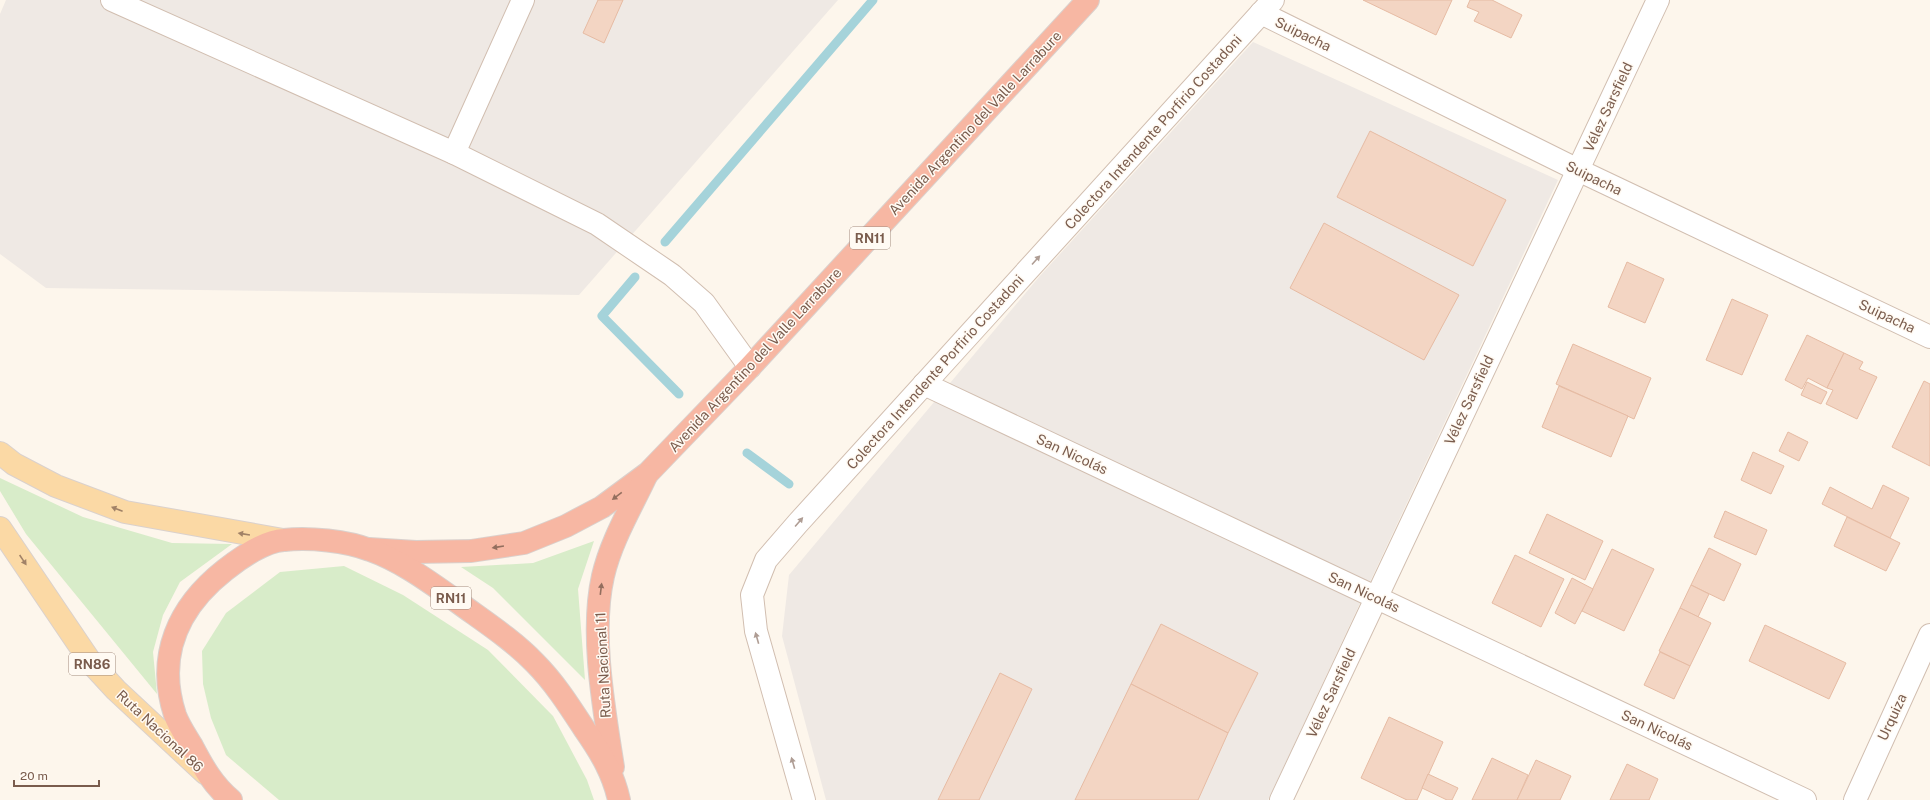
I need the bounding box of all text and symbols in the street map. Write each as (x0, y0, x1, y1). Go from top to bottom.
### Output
street label: Suipacha (1272, 14, 1334, 54)
street label: Avenida Argentino del Valle Larrabure (885, 28, 1065, 218)
street label: Colectora Intendente Porfirio Costadoni (1061, 31, 1245, 233)
street label: Vélez Sarsfield (1580, 60, 1636, 154)
street label: Suipacha (1563, 158, 1625, 198)
road number: RN11 (850, 227, 890, 249)
one-way arrow (1032, 255, 1041, 265)
street label: Avenida Argentino del Valle Larrabure (665, 265, 845, 455)
street label: Colectora Intendente Porfirio Costadoni (843, 271, 1027, 473)
street label: Suipacha (1856, 296, 1918, 336)
street label: Vélez Sarsfield (1441, 353, 1497, 447)
street label: San Nicolás (1034, 430, 1110, 478)
one-way arrow (611, 492, 622, 500)
one-way arrow (110, 506, 122, 512)
one-way arrow (794, 517, 803, 528)
one-way arrow (238, 531, 250, 537)
one-way arrow (492, 544, 504, 550)
one-way arrow (19, 555, 27, 565)
street label: San Nicolás (1326, 568, 1402, 616)
one-way arrow (598, 583, 605, 595)
road number: RN11 (431, 587, 471, 609)
street label: Ruta Nacional 11 (592, 612, 614, 718)
one-way arrow (754, 631, 760, 644)
street label: Vélez Sarsfield (1303, 646, 1359, 740)
road number: RN86 (69, 653, 115, 675)
street label: Ruta Nacional 86 (113, 687, 207, 775)
street label: Urquiza (1874, 691, 1910, 743)
street label: San Nicolás (1619, 706, 1695, 754)
one-way arrow (790, 756, 796, 768)
scale bar (14, 762, 99, 788)
text: 20 m (20, 769, 48, 783)

